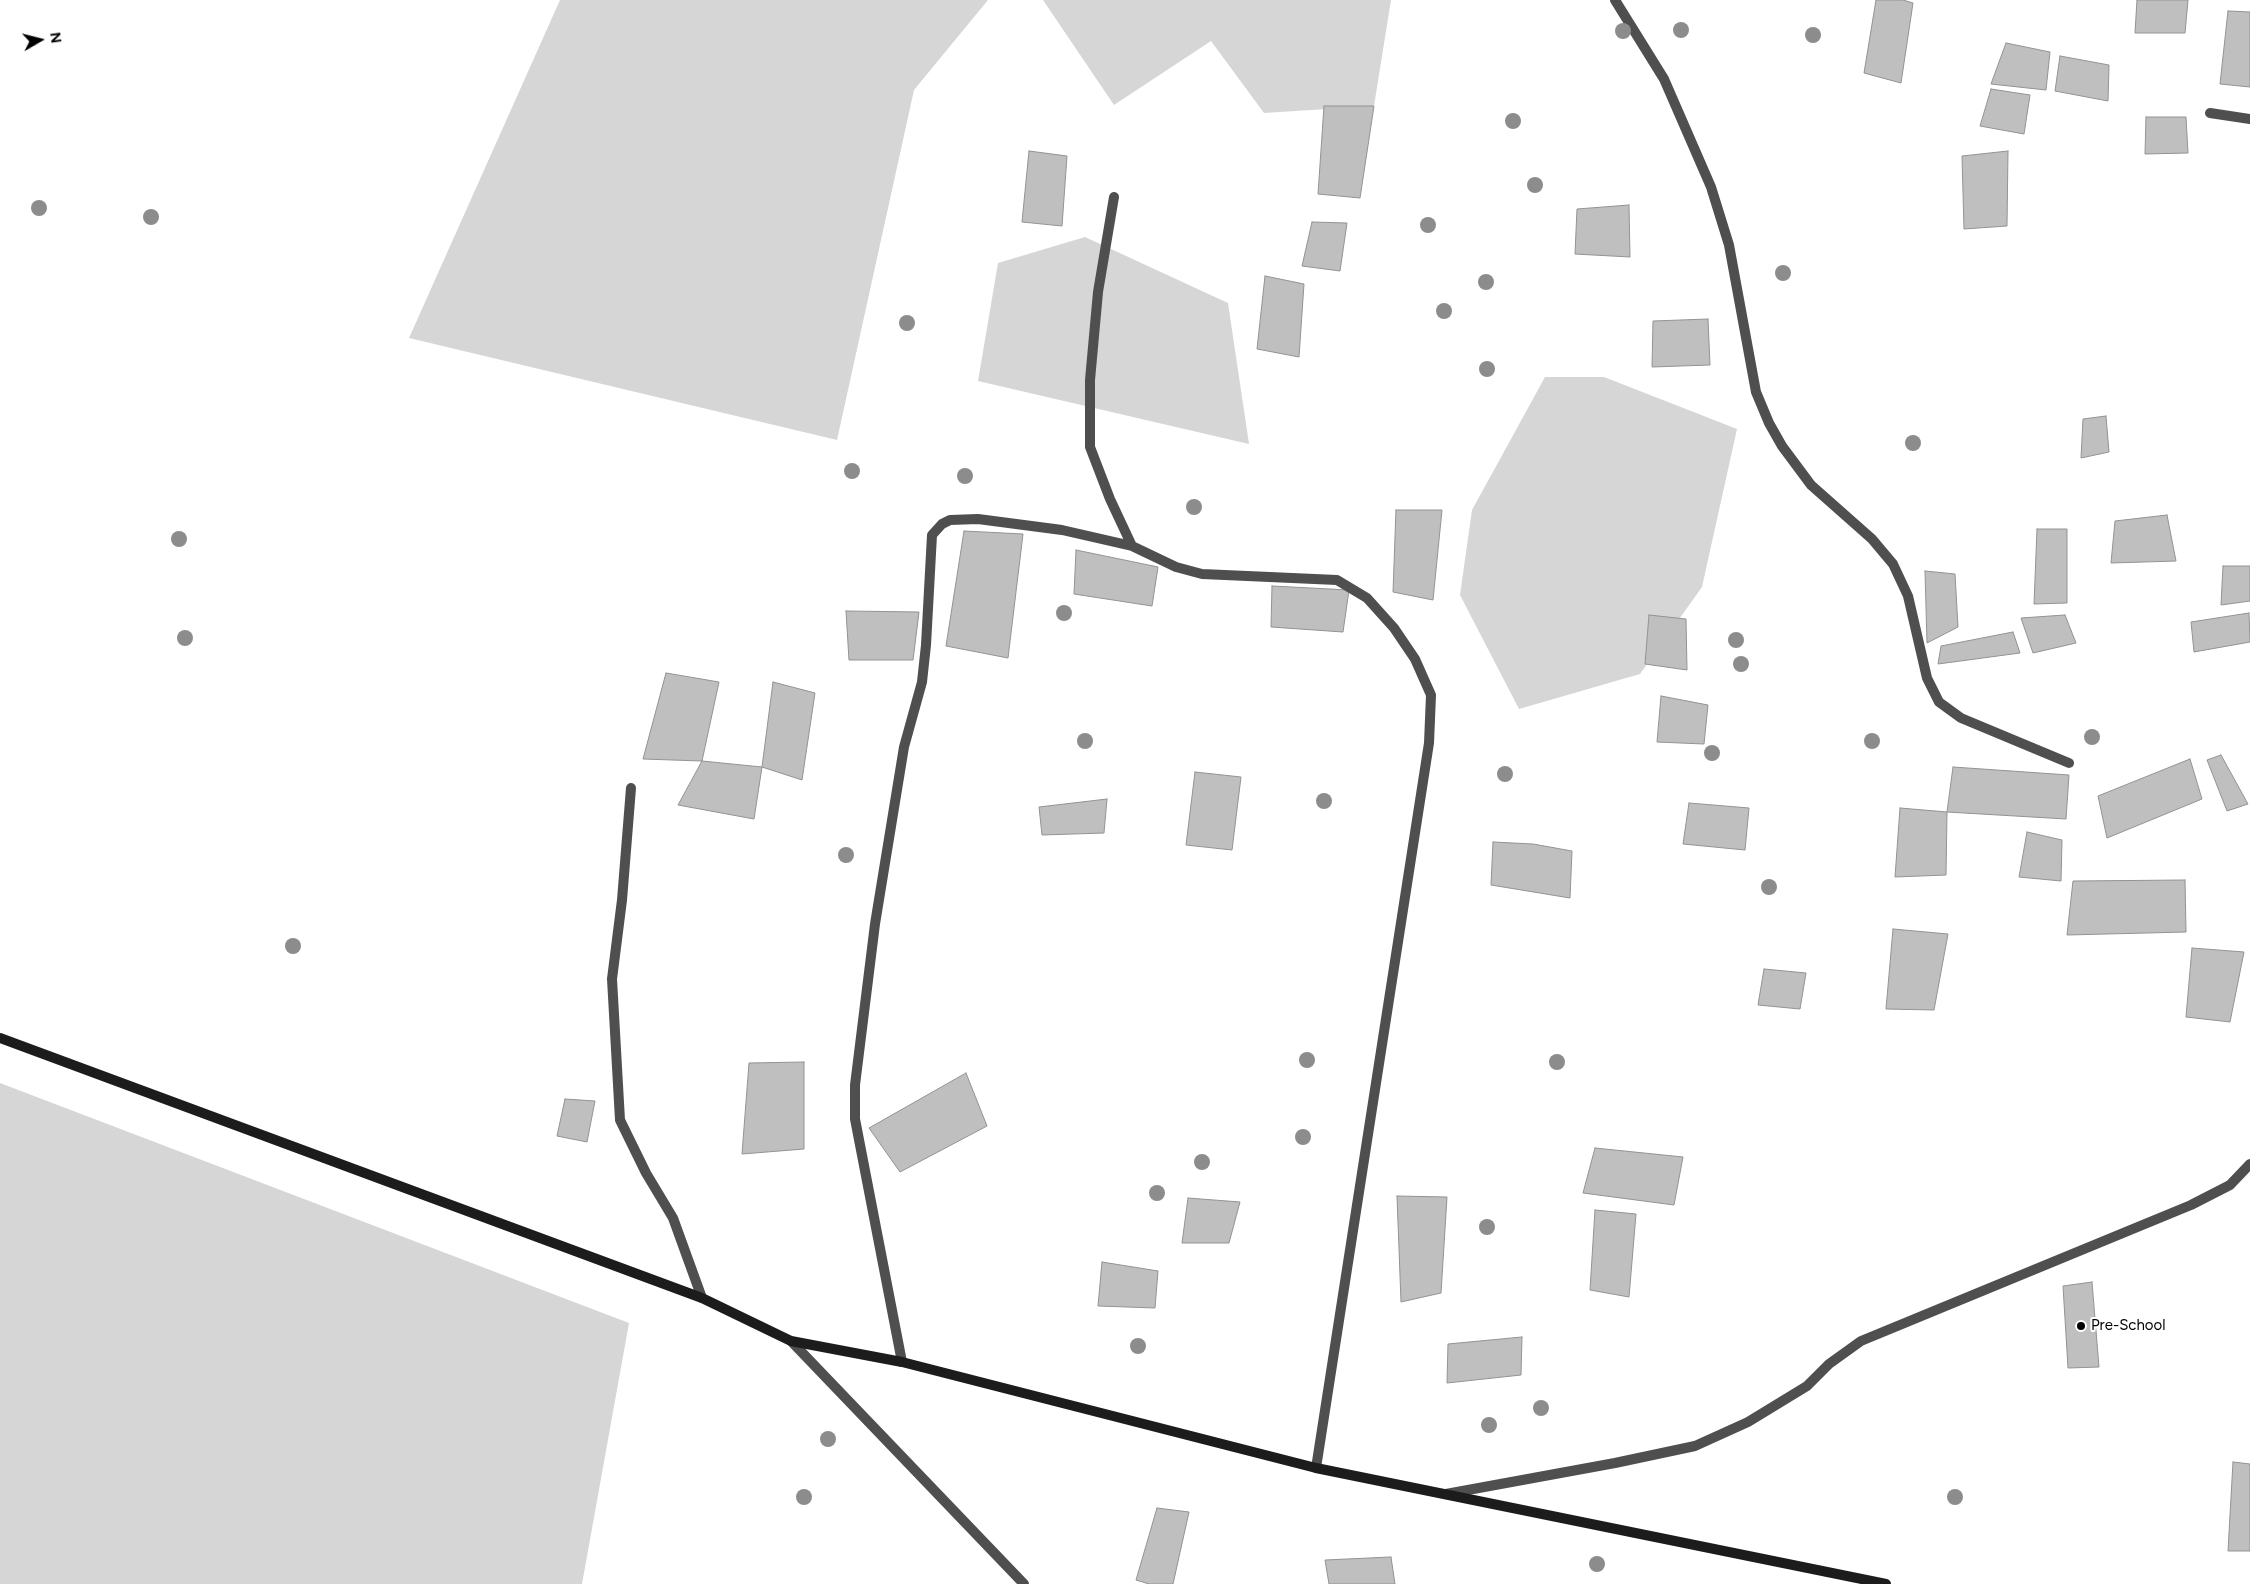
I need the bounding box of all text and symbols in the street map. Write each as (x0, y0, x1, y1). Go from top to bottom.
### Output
north arrow (15, 15, 65, 65)
text: N (46, 31, 65, 44)
place label: Pre-School (2091, 1317, 2166, 1335)
marker: Pre-School (2075, 1320, 2087, 1332)

